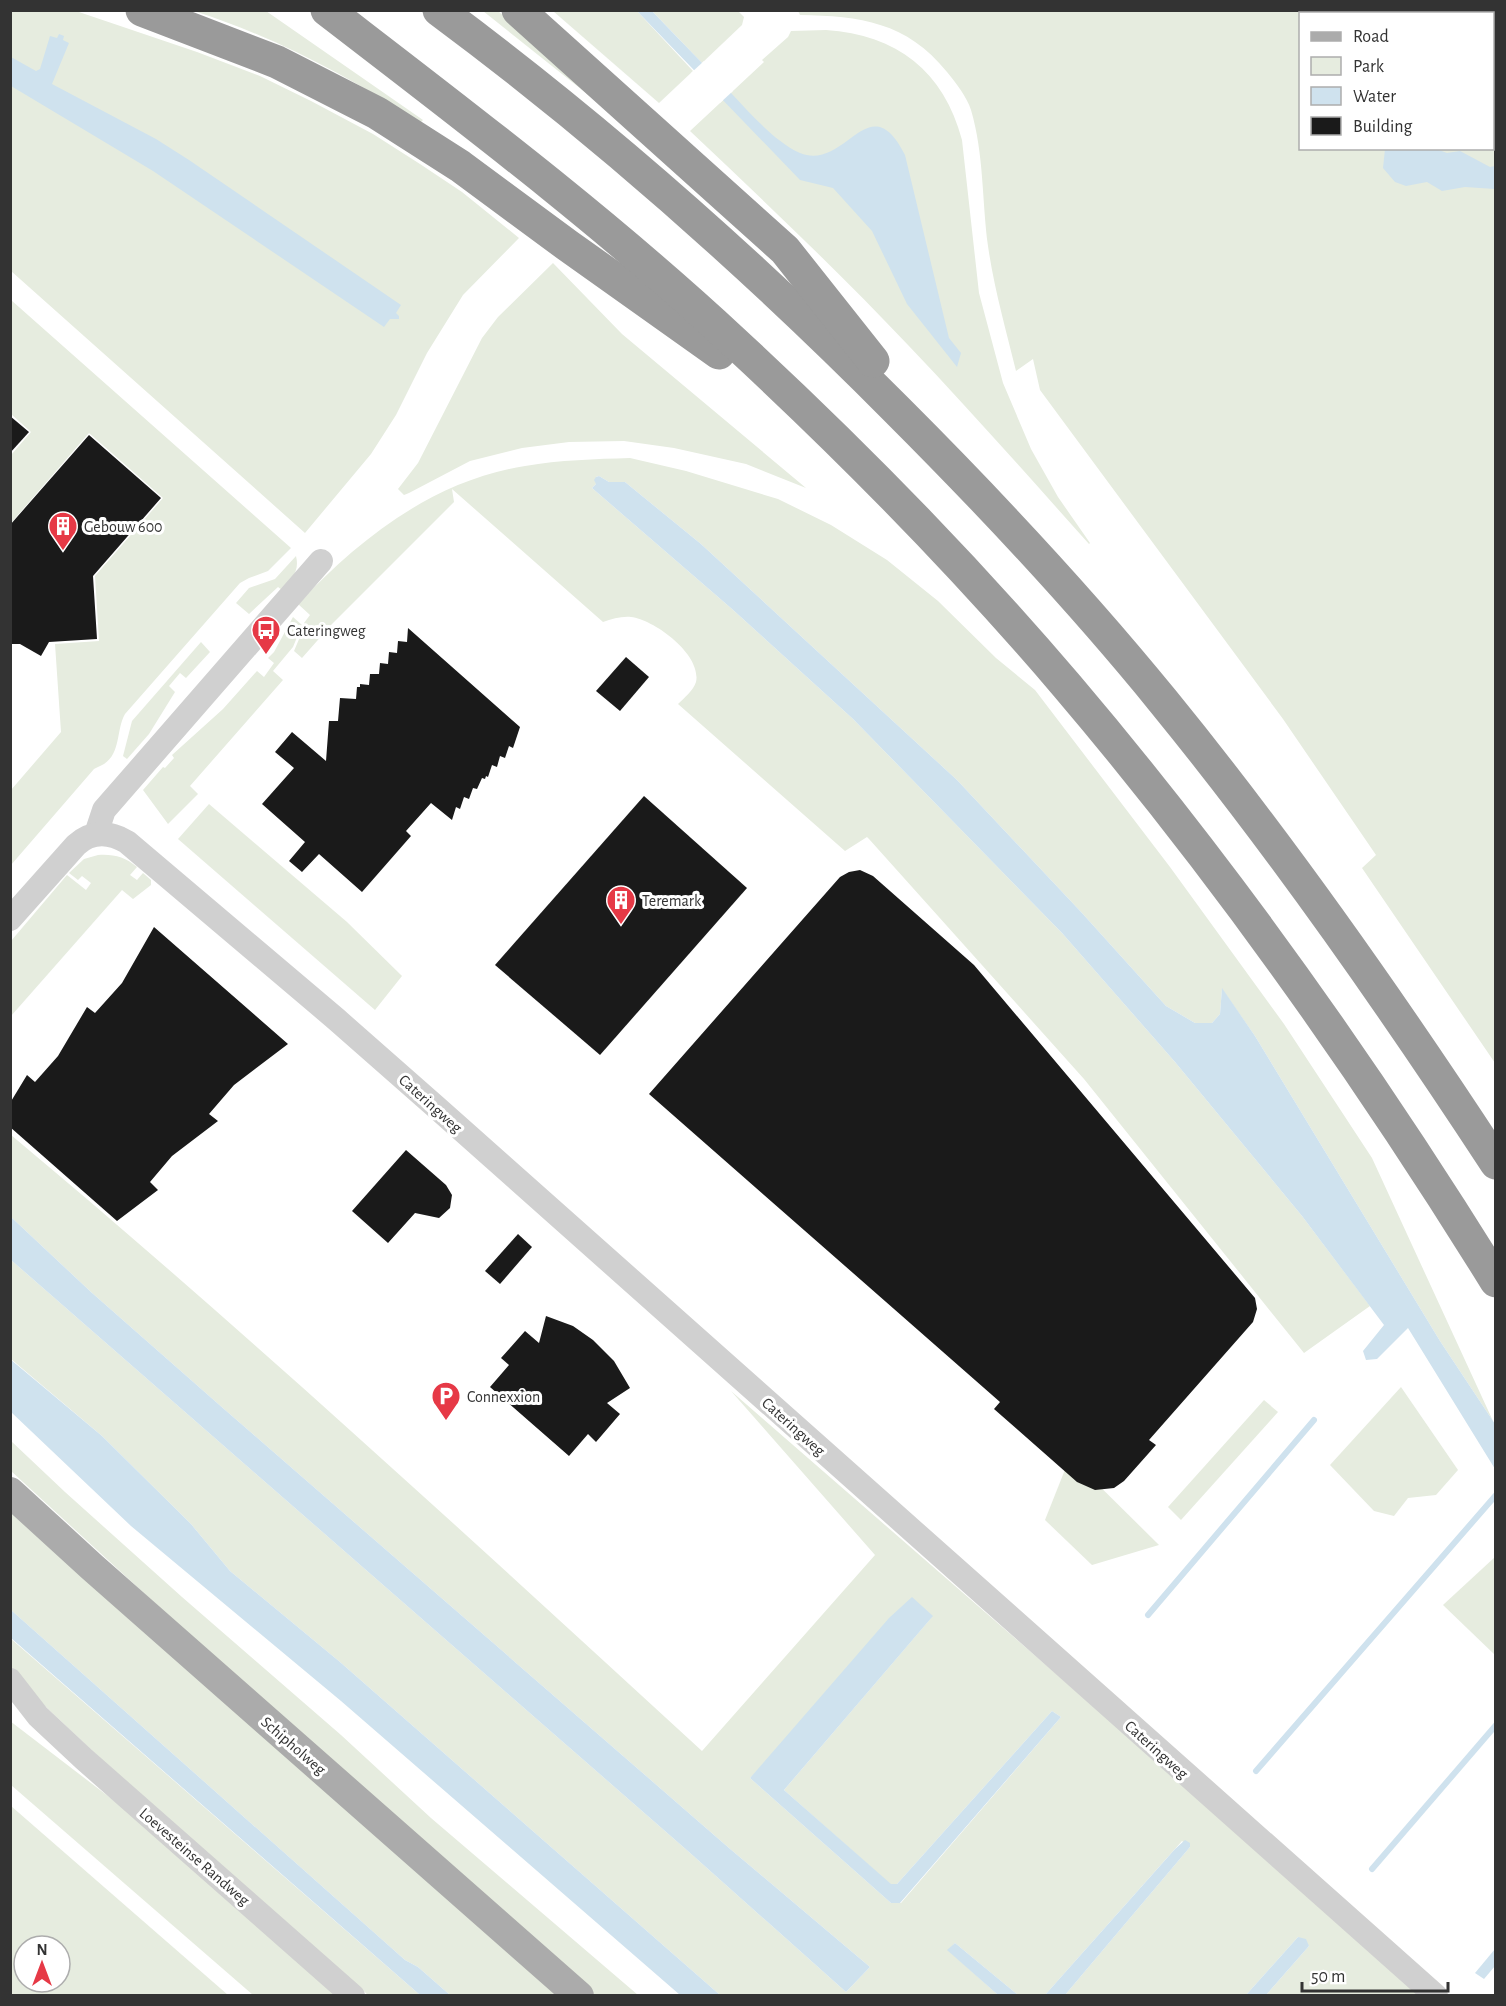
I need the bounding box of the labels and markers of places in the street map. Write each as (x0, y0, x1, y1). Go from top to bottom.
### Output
building icon: Gebouw 600 (47, 510, 79, 552)
place label: Gebouw 600 (84, 519, 163, 535)
bus stop icon: Cateringweg (250, 614, 282, 656)
place label: Cateringweg (287, 623, 366, 639)
building icon: Teremark (605, 884, 637, 926)
place label: Teremark (642, 893, 702, 909)
parking icon: Connexxion (430, 1380, 462, 1422)
place label: Connexxion (467, 1389, 540, 1405)

